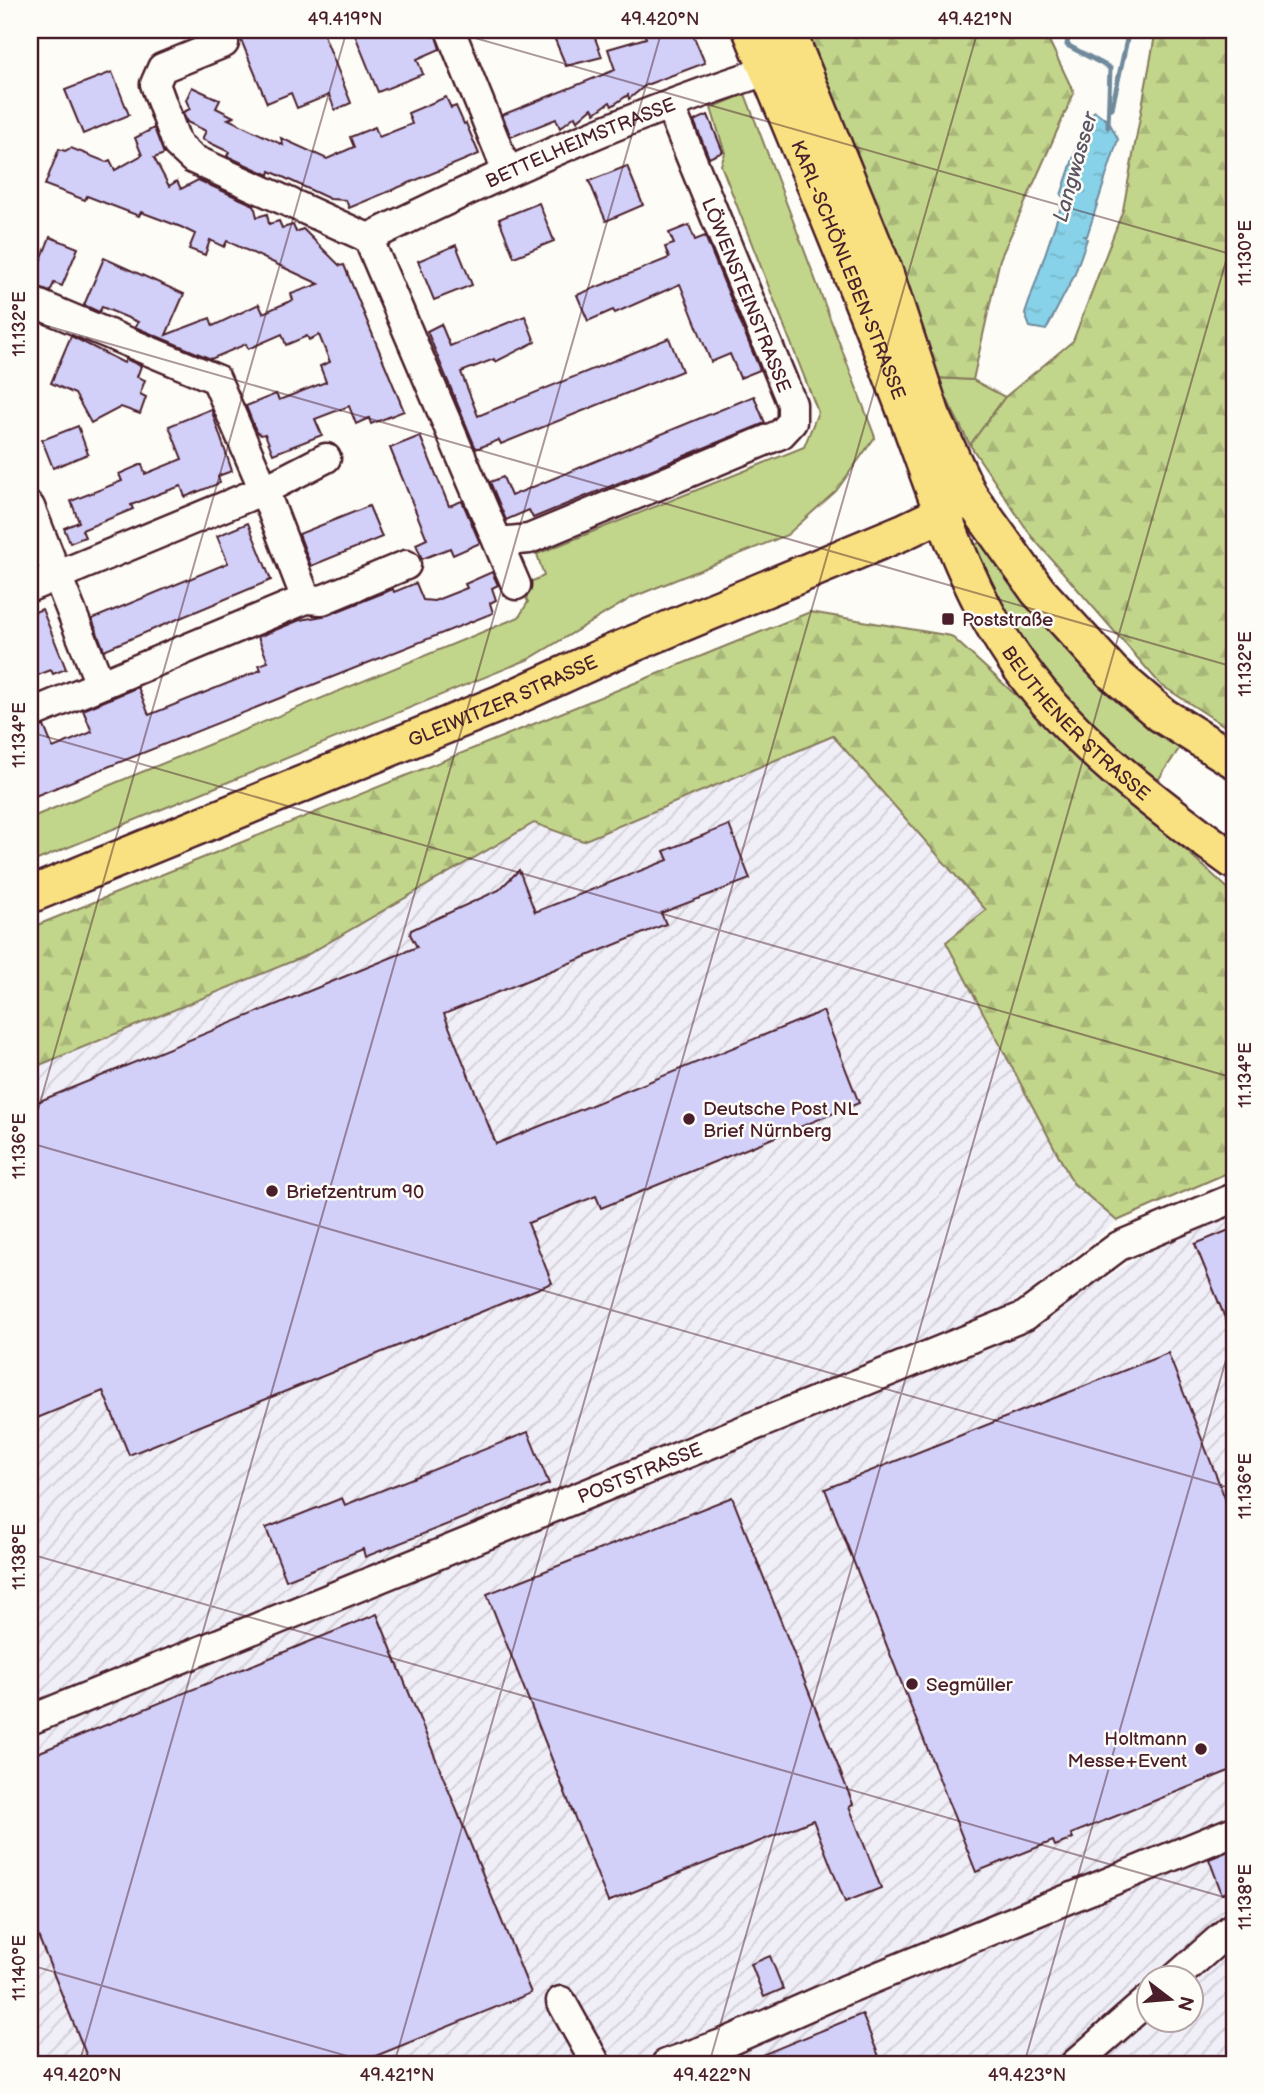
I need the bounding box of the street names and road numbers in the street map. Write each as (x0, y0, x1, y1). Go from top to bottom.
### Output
street label: BETTELHEIMSTRASSE (482, 94, 679, 194)
street label: KARL-SCHÖNLEBEN-STRASSE (785, 137, 910, 403)
street label: LÖWENSTEINSTRASSE (696, 195, 795, 396)
street label: BEUTHENER STRASSE (996, 642, 1154, 806)
street label: GLEIWITZER STRASSE (405, 651, 601, 753)
street label: POSTSTRASSE (575, 1438, 706, 1509)

